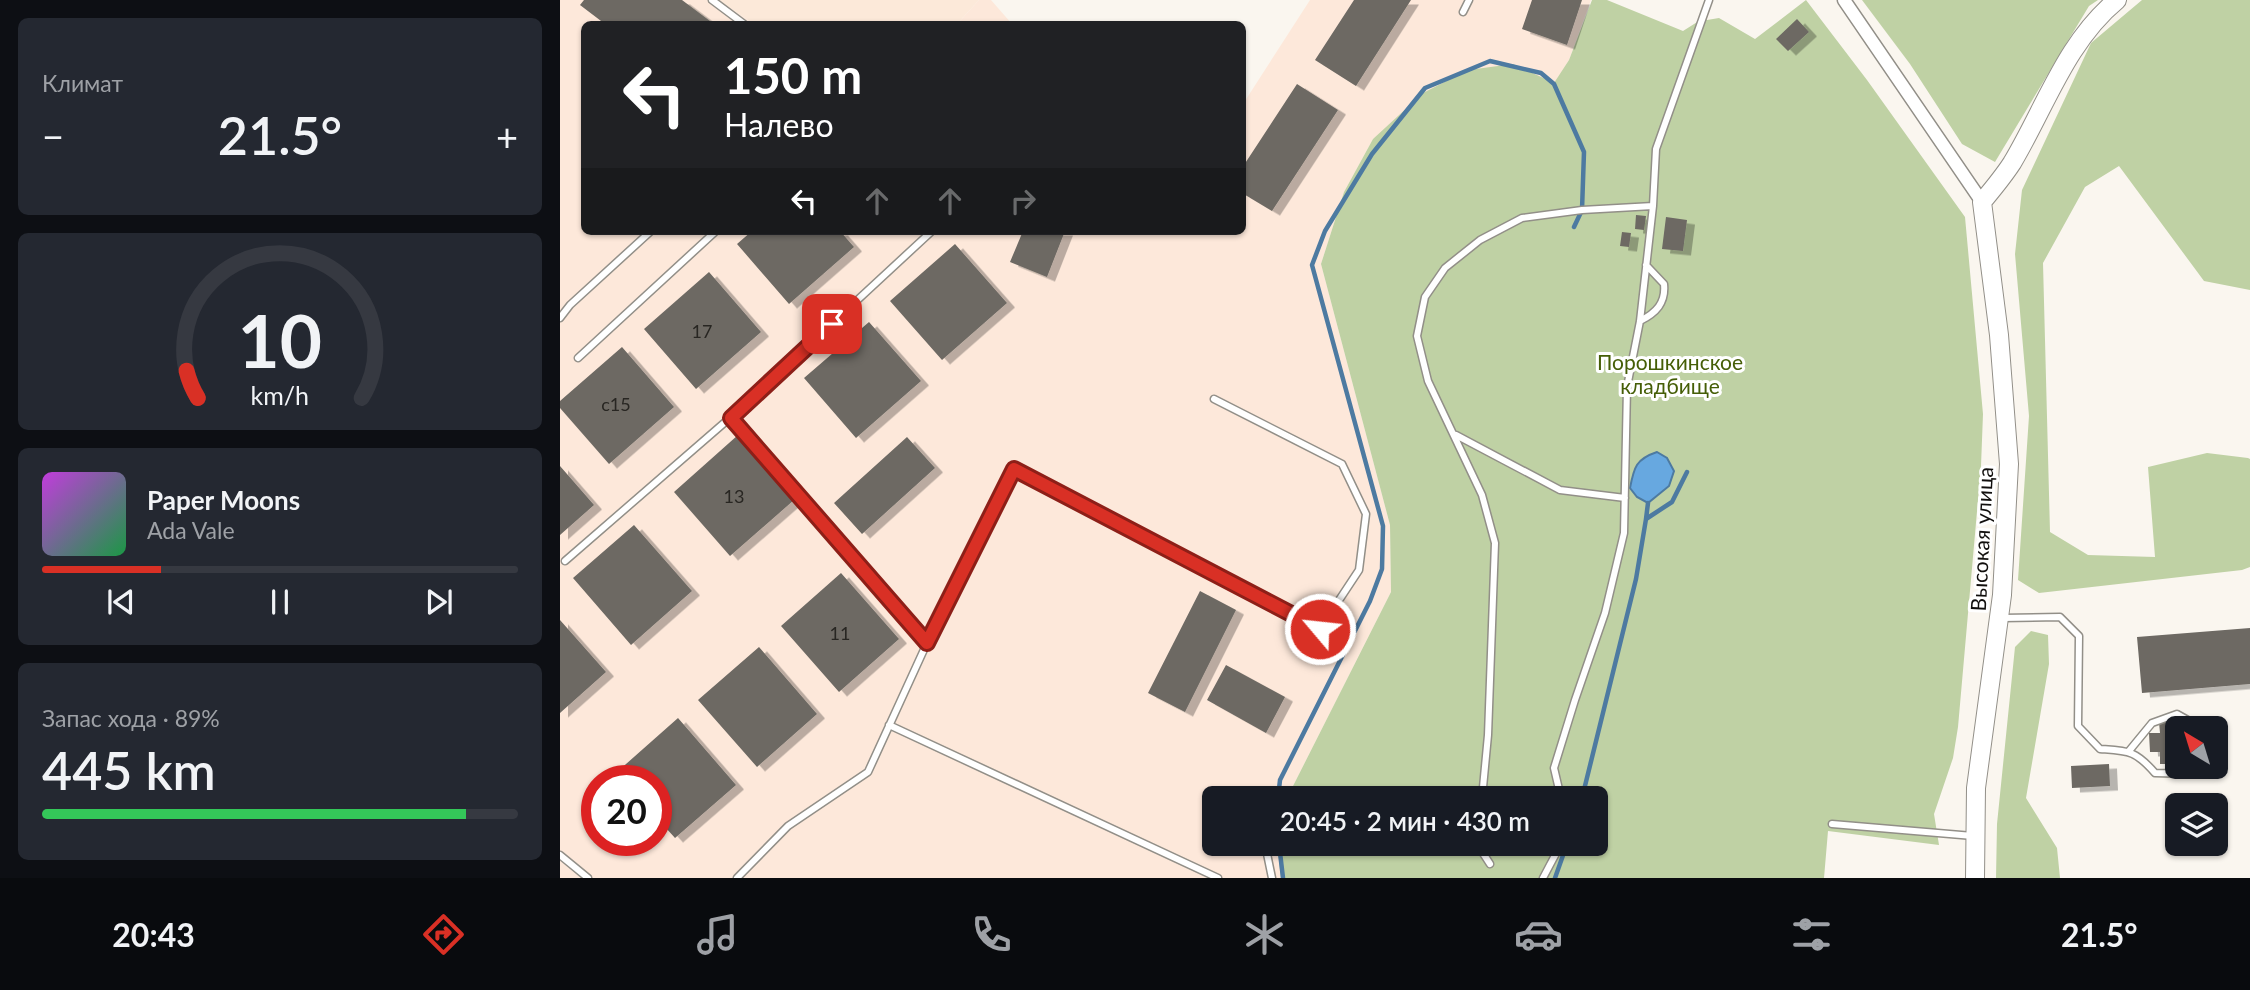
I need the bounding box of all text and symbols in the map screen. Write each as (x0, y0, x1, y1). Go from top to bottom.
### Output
text: 150 m (724, 46, 862, 104)
icon: left (609, 49, 700, 140)
text: Климат (42, 69, 123, 97)
text: 21.5° (218, 104, 342, 166)
text: Налево (724, 105, 834, 144)
text: − (42, 113, 64, 159)
text: + (496, 113, 518, 159)
icon: left (785, 182, 823, 220)
icon: ahead (858, 182, 896, 220)
icon: ahead (931, 182, 969, 220)
icon: right (1004, 182, 1042, 220)
pin (802, 294, 862, 354)
text: 10 (238, 296, 322, 384)
icon: arrive (813, 305, 851, 343)
house number: 17 (692, 320, 712, 342)
park label: Порошкинское кладбище (1597, 349, 1743, 398)
text: km/h (251, 379, 309, 409)
house number: с15 (601, 393, 631, 415)
street label: Высокая улица (1965, 466, 1997, 612)
text: Paper Moons (147, 484, 300, 516)
house number: 13 (724, 485, 744, 507)
text: Ada Vale (147, 516, 235, 544)
icon: previous (102, 583, 140, 621)
icon: pause (261, 583, 299, 621)
icon: next (420, 583, 458, 621)
position arrow (1283, 592, 1357, 666)
house number: 11 (830, 622, 850, 644)
text: Запас хода · 89% (42, 704, 220, 732)
north arrow (2165, 716, 2228, 779)
map controls (2165, 716, 2228, 856)
text: 445 km (42, 739, 216, 801)
speed limit sign: 20 (581, 765, 672, 856)
button: layers (2165, 793, 2228, 856)
text: 20:45 · 2 мин · 430 m (1280, 805, 1530, 837)
icon: directions (419, 910, 468, 959)
icon: music (693, 910, 742, 959)
icon: phone (967, 910, 1016, 959)
icon: climate (1240, 910, 1289, 959)
icon: car (1514, 910, 1563, 959)
icon: filters (1787, 910, 1836, 959)
text: 20:43 (112, 915, 195, 954)
text: 21.5° (2061, 915, 2138, 954)

